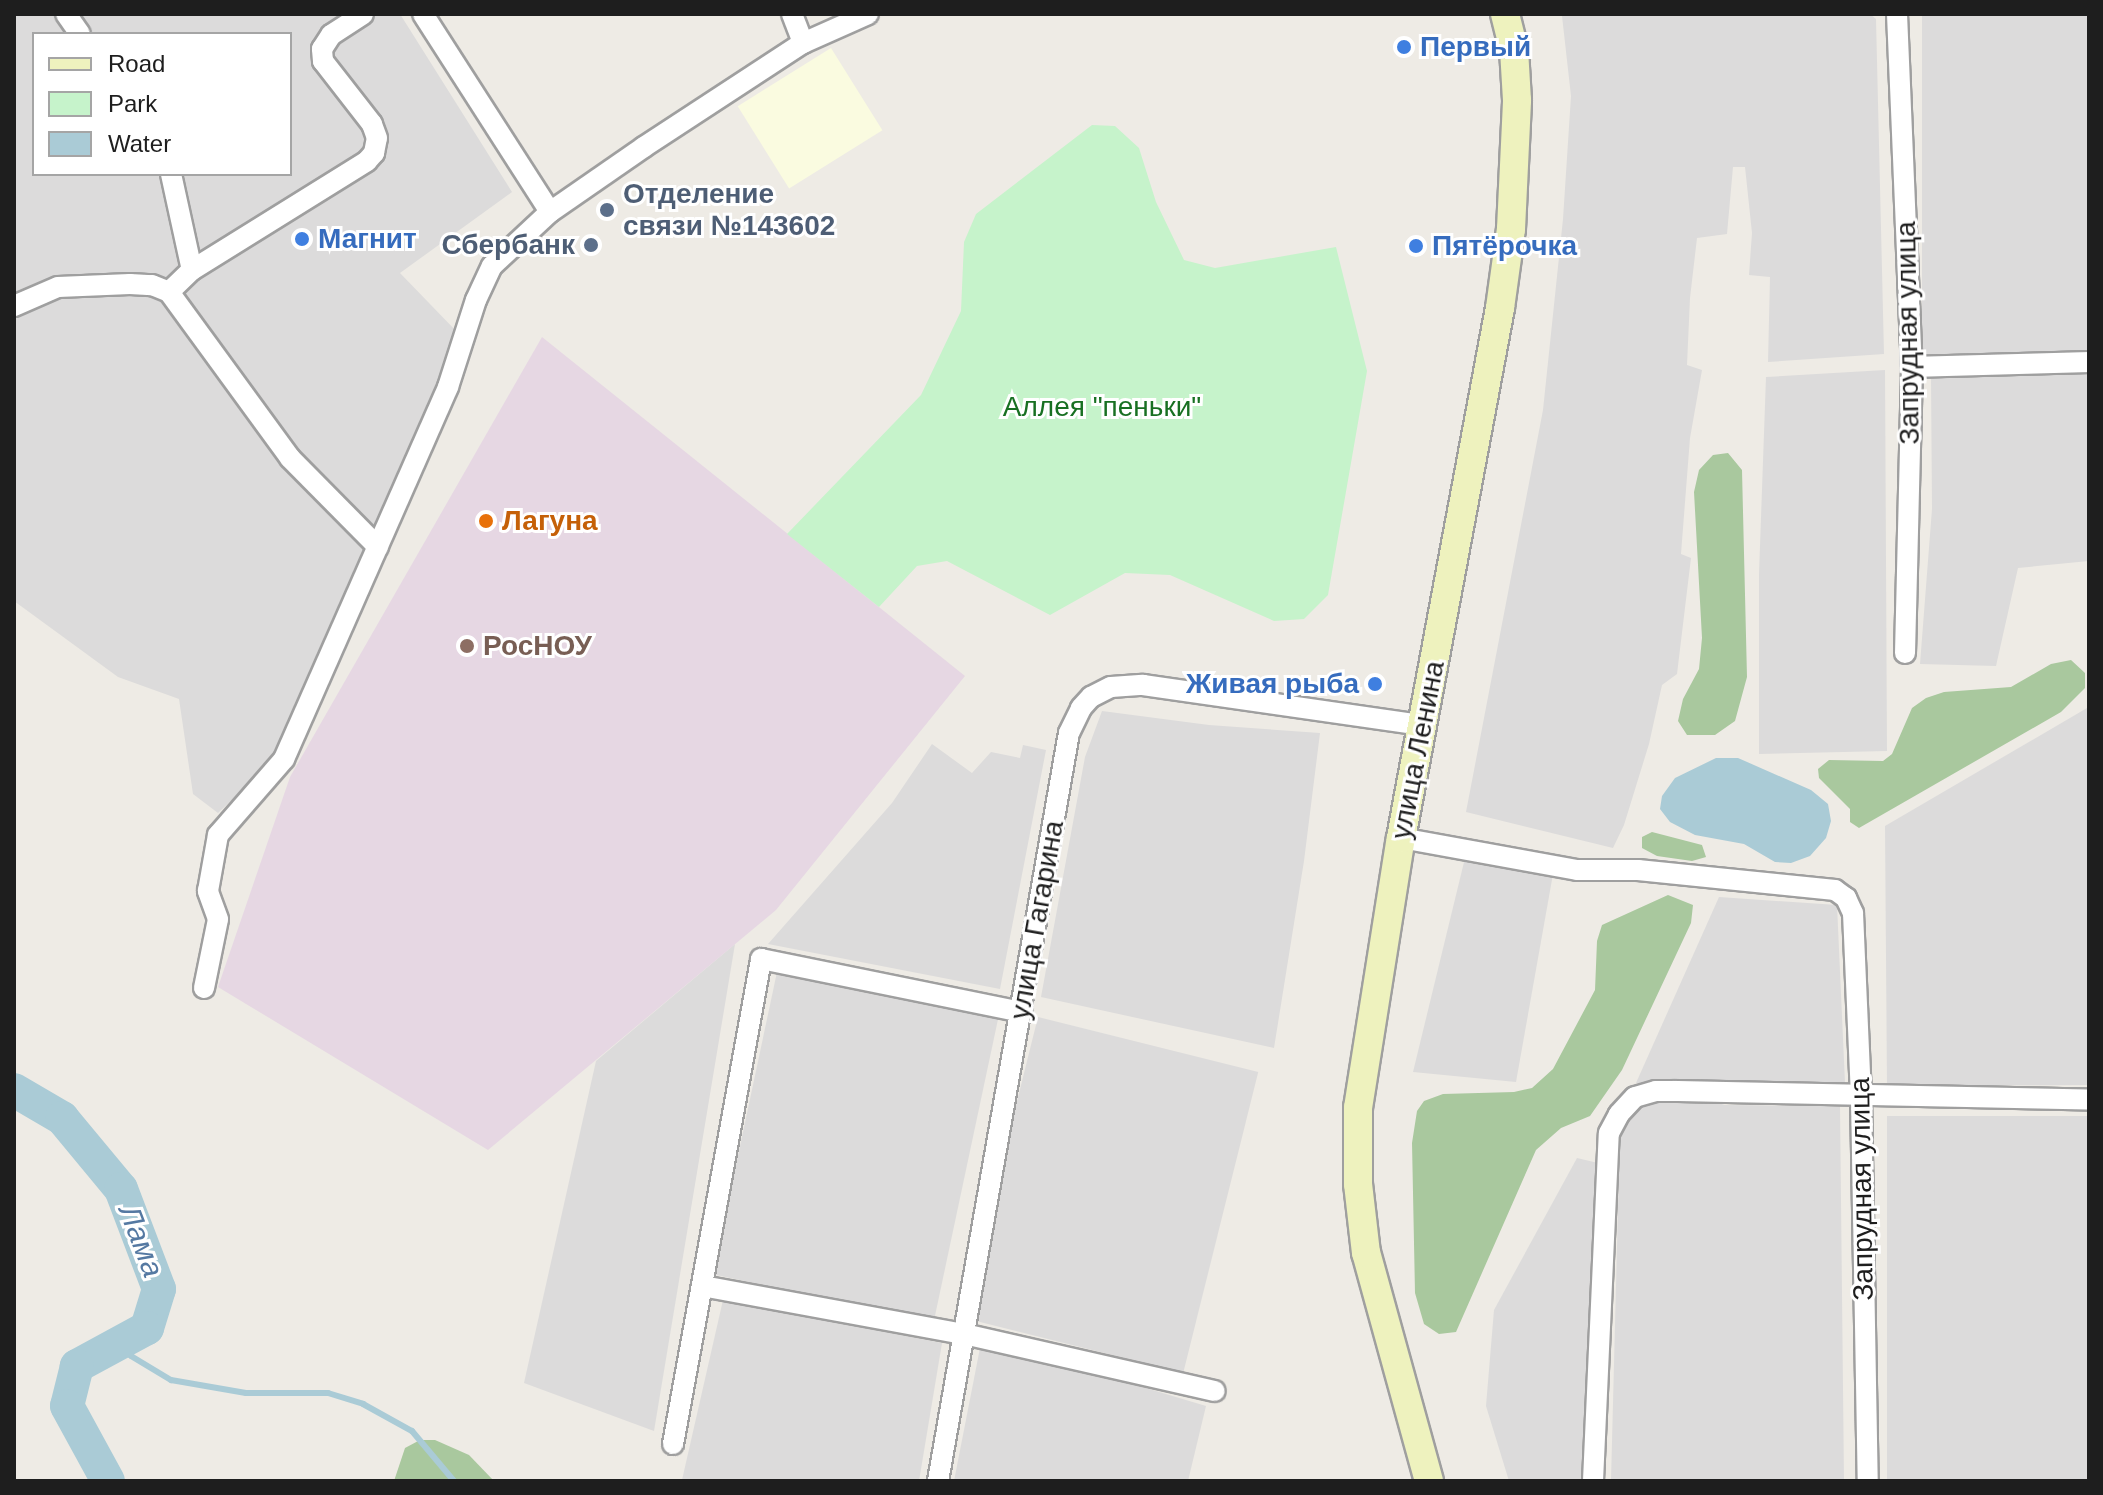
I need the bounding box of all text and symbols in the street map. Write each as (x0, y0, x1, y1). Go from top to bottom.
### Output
place label: Первый (1420, 30, 1531, 64)
legend (32, 32, 292, 176)
marker: Первый (1395, 38, 1413, 56)
text: Road (108, 50, 165, 77)
text: Park (108, 90, 157, 117)
text: Water (108, 130, 171, 157)
place label: Отделение связи №143602 (623, 177, 835, 243)
marker: Отделение связи №143602 (598, 201, 616, 219)
street label: Запрудная улица (1889, 221, 1927, 445)
place label: Магнит (318, 222, 417, 256)
place label: Сбербанк (441, 228, 575, 262)
place label: Пятёрочка (1432, 229, 1577, 263)
marker: Магнит (293, 230, 311, 248)
marker: Сбербанк (582, 236, 600, 254)
marker: Пятёрочка (1407, 237, 1425, 255)
park label: Аллея "пеньки" (1003, 390, 1201, 424)
place label: Лагуна (502, 504, 598, 538)
marker: Лагуна (477, 512, 495, 530)
place label: РосНОУ (483, 629, 592, 663)
marker: РосНОУ (458, 637, 476, 655)
street label: улица Ленина (1384, 658, 1452, 842)
place label: Живая рыба (1186, 667, 1359, 701)
marker: Живая рыба (1366, 675, 1384, 693)
street label: улица Гагарина (1003, 818, 1071, 1022)
street label: Запрудная улица (1843, 1077, 1881, 1301)
water label: Лама (111, 1200, 171, 1282)

